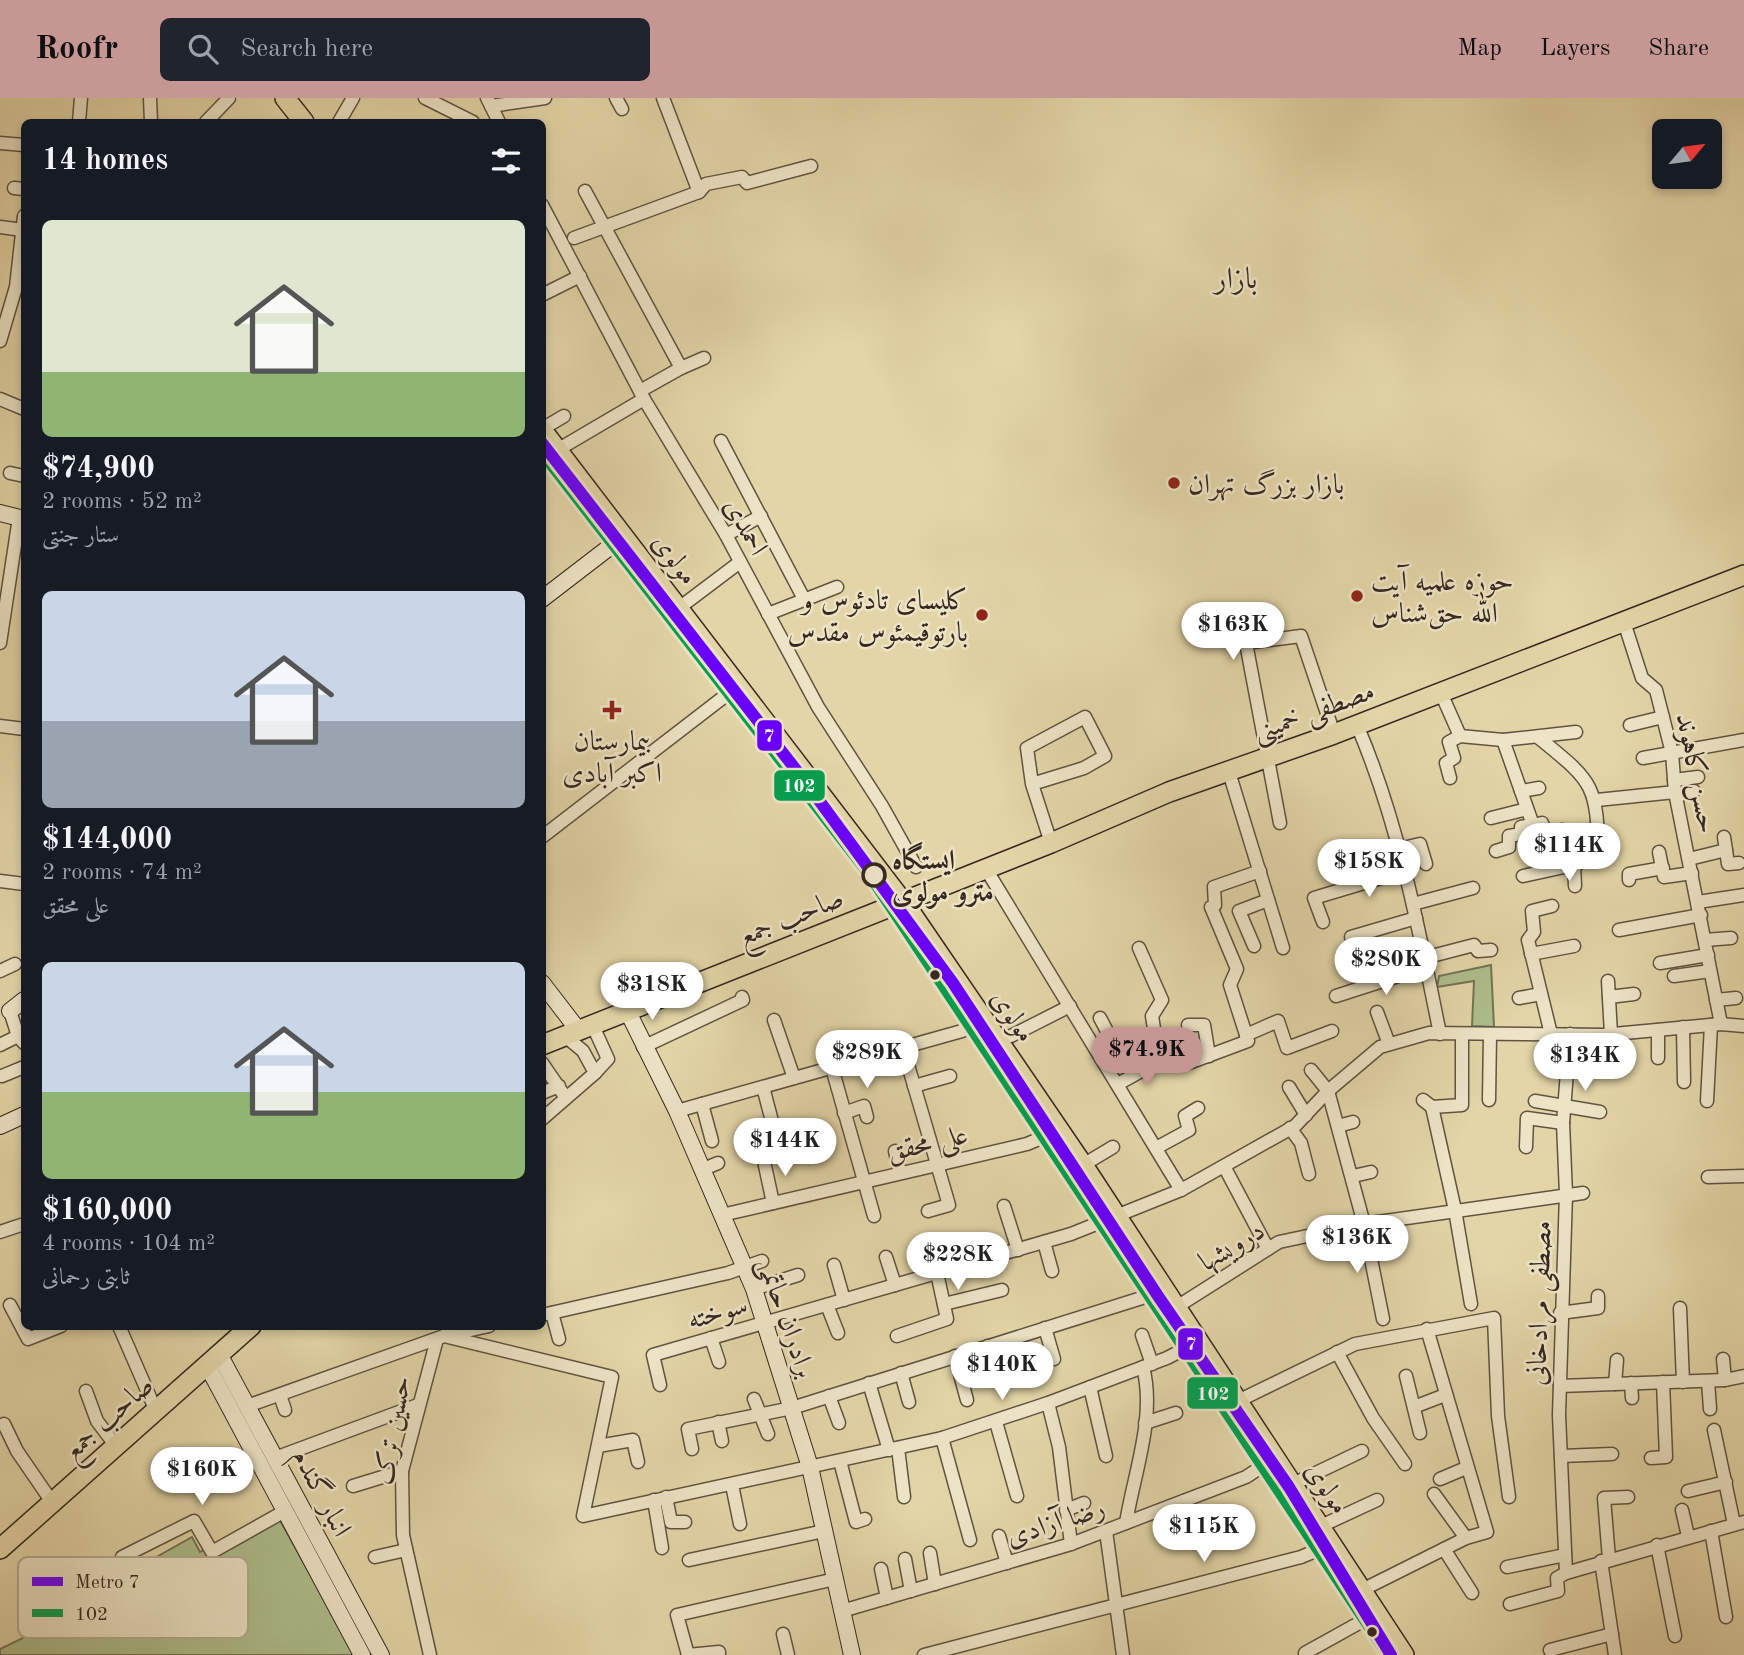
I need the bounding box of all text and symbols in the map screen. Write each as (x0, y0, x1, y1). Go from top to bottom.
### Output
search box (160, 18, 650, 81)
icon: search (184, 30, 222, 68)
text: Roofr (35, 33, 118, 66)
text: Search here (240, 36, 373, 62)
text: Map (1458, 37, 1502, 61)
text: Layers (1540, 37, 1610, 61)
text: Share (1648, 37, 1709, 61)
north arrow (1652, 119, 1722, 189)
map controls (1652, 119, 1722, 189)
icon: filters (487, 142, 525, 180)
text: 14 homes (42, 146, 168, 176)
district label: بازار (1211, 265, 1258, 296)
icon: home (221, 266, 347, 392)
text: $74,900 (42, 454, 155, 484)
place label: بازار بزرگ تهران (1188, 468, 1344, 502)
marker: بازار بزرگ تهران (1166, 475, 1182, 491)
text: 2 rooms · 52 m² (42, 490, 202, 513)
street label: احمدی (717, 494, 771, 561)
text: ستار جنتی (42, 524, 119, 547)
street label: مولوی (645, 529, 702, 591)
place label: حوزه علمیه آیت الله حق‌شناس (1371, 564, 1514, 630)
place label: کلیسای تادئوس و بارتوقیمئوس مقدس (788, 586, 968, 649)
marker: حوزه علمیه آیت الله حق‌شناس (1349, 588, 1365, 604)
pin: $163K (1184, 602, 1282, 662)
marker: کلیسای تادئوس و بارتوقیمئوس مقدس (974, 607, 990, 623)
text: $163K (1197, 613, 1269, 636)
icon: home (221, 637, 347, 763)
street label: مصطفی خمینی (1249, 678, 1380, 752)
marker: بیمارستان اکبر آبادی (602, 700, 622, 720)
street label: حسن کاهوند (1668, 711, 1722, 836)
line badge: 7 (756, 719, 783, 752)
text: 7 (763, 728, 775, 747)
place label: بیمارستان اکبر آبادی (562, 729, 662, 790)
line badge: 102 (773, 769, 826, 802)
text: 102 (782, 778, 816, 797)
pin: $114K (1520, 824, 1618, 883)
text: $144,000 (42, 825, 172, 855)
text: $114K (1533, 834, 1605, 857)
pin: $158K (1320, 840, 1418, 899)
place label: ایستگاه مترو مولوی (892, 841, 994, 909)
text: $158K (1333, 850, 1405, 873)
text: 2 rooms · 74 m² (42, 861, 202, 884)
marker: ایستگاه مترو مولوی (862, 863, 886, 887)
street label: صاحب جمع (734, 885, 851, 961)
text: علی محقق (42, 895, 109, 918)
pin: $280K (1337, 937, 1435, 997)
text: $280K (1350, 948, 1422, 971)
pin: $318K (603, 962, 701, 1022)
unlabelled marker (928, 968, 942, 982)
text: $318K (616, 973, 688, 996)
street label: مولوی (983, 985, 1039, 1048)
icon: home (221, 1008, 347, 1134)
pin: $74.9K (1090, 1028, 1204, 1087)
pin: $289K (818, 1030, 916, 1090)
pin: $134K (1536, 1034, 1634, 1093)
text: $74.9K (1108, 1038, 1186, 1061)
text: $289K (831, 1041, 903, 1064)
text: $134K (1549, 1044, 1621, 1067)
pin: $144K (736, 1118, 834, 1178)
street label: علی محقق (885, 1122, 972, 1172)
text: $144K (749, 1129, 821, 1152)
text: $160,000 (42, 1196, 172, 1226)
pin: $136K (1308, 1216, 1406, 1275)
street label: درویشها (1195, 1217, 1271, 1280)
street label: مصطفی مرادخانی (1524, 1220, 1562, 1386)
text: $136K (1321, 1226, 1393, 1249)
text: 4 rooms · 104 m² (42, 1232, 215, 1255)
pin: $228K (909, 1232, 1007, 1292)
text: $228K (922, 1243, 994, 1266)
street label: برادران حاتمی (749, 1254, 819, 1383)
text: ثابتی رحمانی (42, 1266, 130, 1289)
street label: سوخته (684, 1292, 751, 1337)
line badge: 7 (1177, 1327, 1204, 1361)
text: 7 (1185, 1336, 1197, 1355)
pin: $140K (953, 1342, 1051, 1402)
text: $140K (966, 1353, 1038, 1376)
street label: صاحب جمع (58, 1372, 166, 1473)
street label: حسین ترک (371, 1374, 417, 1487)
line badge: 102 (1186, 1376, 1239, 1410)
text: 102 (1196, 1386, 1230, 1405)
street label: انبار گندم (279, 1443, 359, 1546)
pin: $160K (153, 1448, 251, 1507)
street label: مولوی (1297, 1457, 1353, 1520)
text: $160K (166, 1458, 238, 1481)
street label: رضا آزادی (1001, 1490, 1109, 1553)
pin: $115K (1155, 1504, 1253, 1564)
text: $115K (1168, 1515, 1240, 1538)
legend (18, 1557, 248, 1638)
text: Metro 7 (75, 1574, 140, 1593)
text: 102 (75, 1606, 108, 1625)
unlabelled marker (1365, 1625, 1379, 1639)

